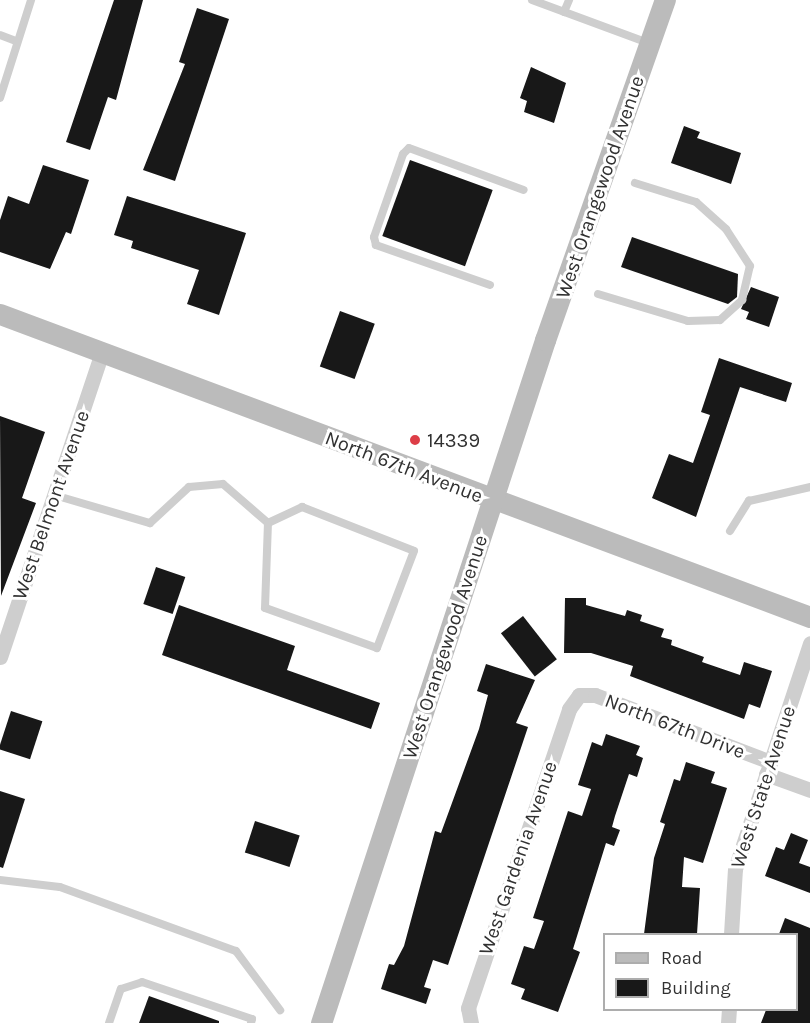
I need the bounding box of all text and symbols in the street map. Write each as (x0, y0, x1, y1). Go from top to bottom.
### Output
street label: West Orangewood Avenue (551, 73, 649, 301)
street label: West Belmont Avenue (7, 407, 95, 603)
street label: North 67th Avenue (322, 426, 486, 508)
place label: 14339 (427, 428, 480, 452)
marker: 14339 (408, 433, 422, 447)
street label: West Orangewood Avenue (397, 532, 493, 762)
street label: North 67th Drive (602, 688, 748, 764)
street label: West State Avenue (725, 703, 801, 871)
street label: West Gardenia Avenue (474, 758, 562, 958)
legend (603, 933, 798, 1011)
text: Road (661, 947, 702, 969)
text: Building (661, 977, 731, 999)

